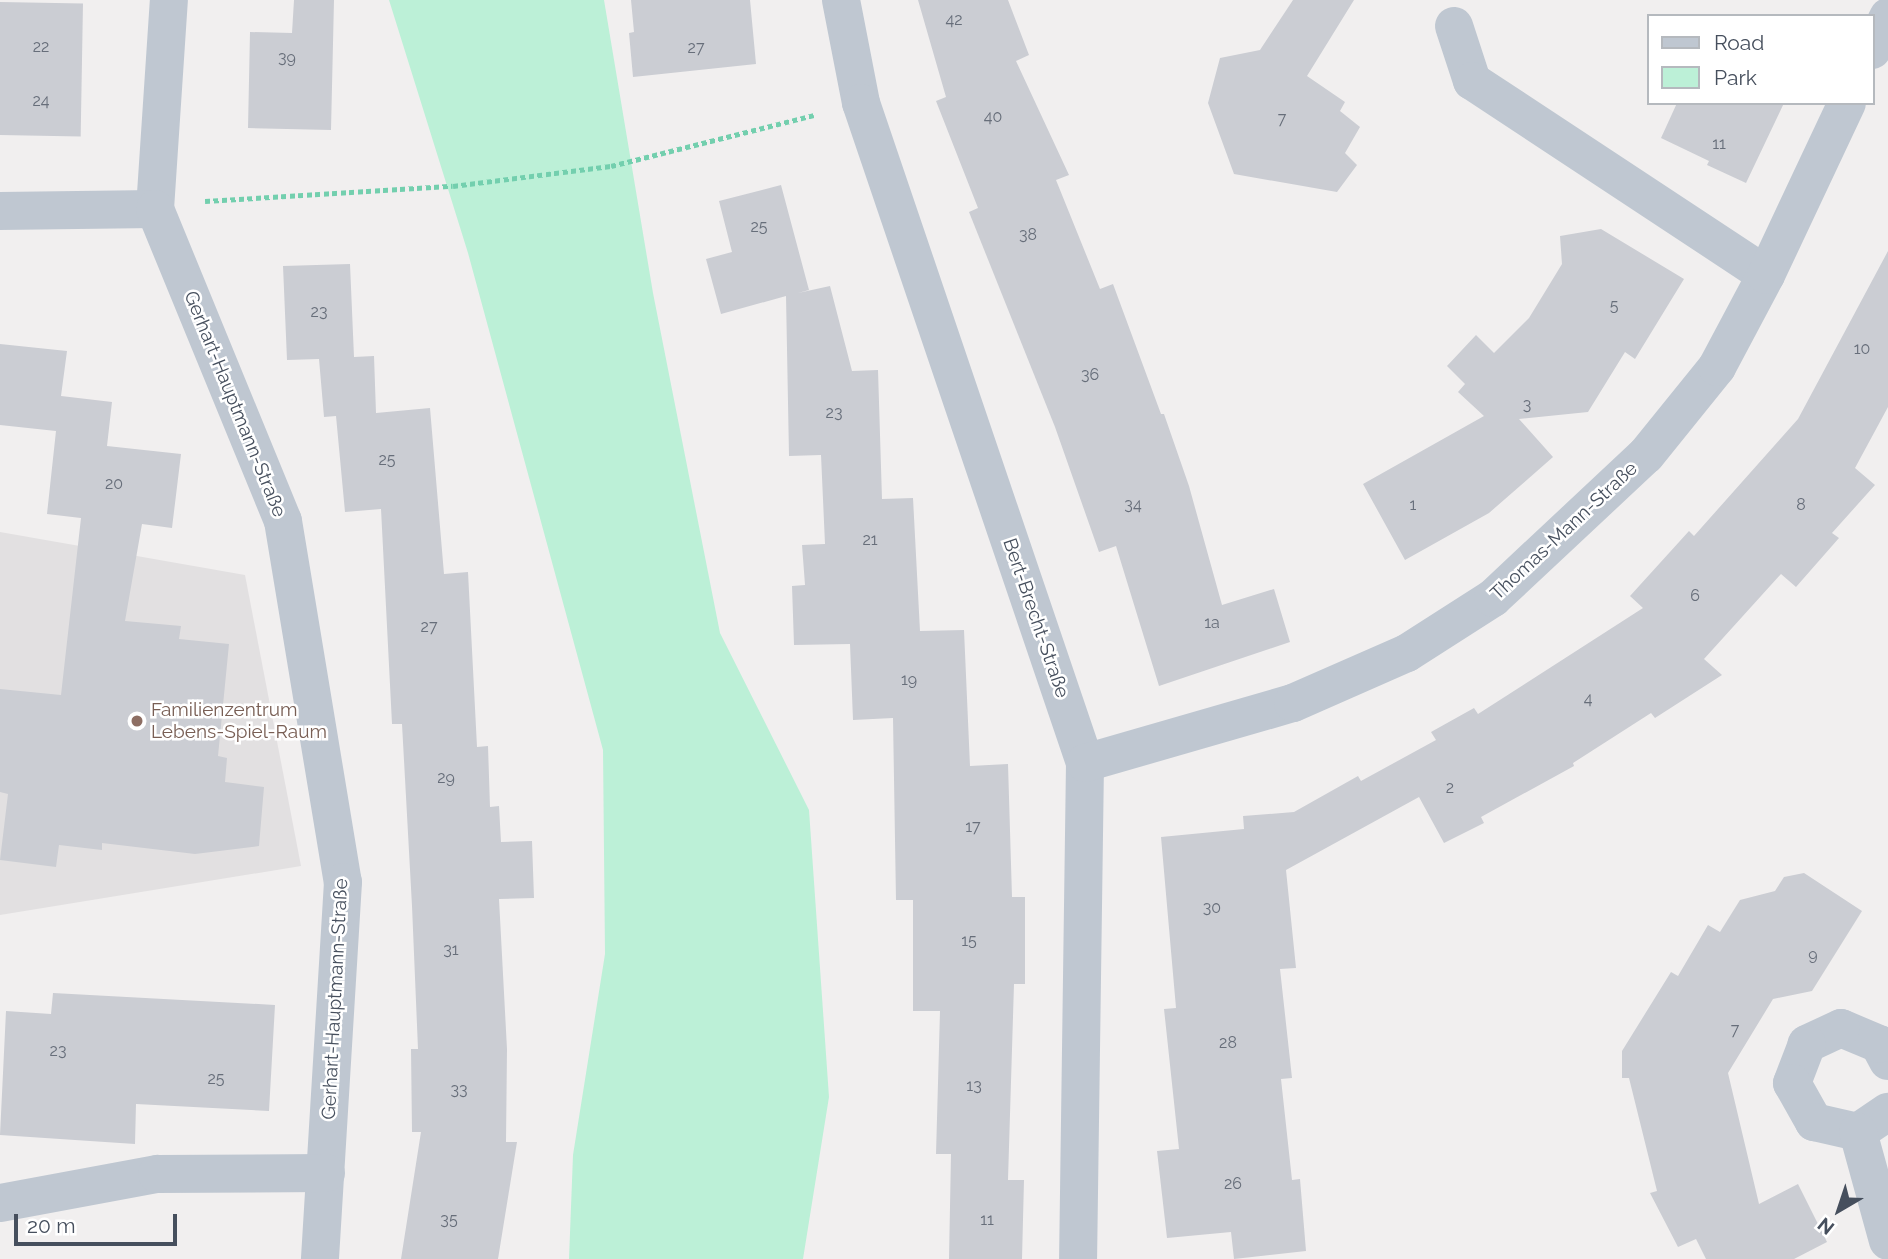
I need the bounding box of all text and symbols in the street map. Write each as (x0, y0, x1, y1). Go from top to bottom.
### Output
house number: 42 (945, 10, 963, 30)
legend (1646, 14, 1874, 105)
text: Road (1714, 30, 1764, 55)
house number: 22 (33, 37, 49, 57)
house number: 27 (688, 38, 704, 58)
house number: 39 (278, 48, 296, 68)
text: Park (1714, 65, 1757, 90)
house number: 24 (32, 91, 50, 111)
house number: 40 (984, 107, 1002, 127)
house number: 7 (1278, 109, 1286, 129)
house number: 11 (1712, 134, 1726, 154)
house number: 25 (750, 217, 768, 237)
house number: 38 (1019, 225, 1037, 245)
street label: Gerhart-Hauptmann-Straße (179, 288, 291, 520)
house number: 5 (1610, 296, 1618, 316)
house number: 23 (311, 302, 327, 322)
house number: 10 (1854, 339, 1870, 359)
house number: 36 (1081, 365, 1099, 385)
house number: 3 (1523, 395, 1531, 415)
house number: 23 (826, 403, 842, 423)
house number: 25 (378, 450, 396, 470)
street label: Thomas-Mann-Straße (1486, 457, 1642, 605)
house number: 20 (105, 474, 123, 494)
house number: 34 (1124, 495, 1142, 515)
house number: 1 (1410, 495, 1416, 515)
house number: 8 (1796, 495, 1806, 515)
house number: 21 (862, 530, 878, 550)
street label: Bert-Brecht-Straße (998, 535, 1074, 701)
house number: 6 (1690, 586, 1700, 606)
house number: 1a (1204, 613, 1220, 633)
house number: 27 (421, 617, 437, 637)
house number: 19 (901, 670, 917, 690)
house number: 4 (1584, 689, 1592, 709)
place label: Familienzentrum Lebens-Spiel-Raum (151, 699, 327, 743)
marker: Familienzentrum Lebens-Spiel-Raum (129, 713, 145, 729)
house number: 29 (437, 768, 455, 788)
house number: 2 (1446, 778, 1454, 798)
house number: 17 (965, 817, 981, 837)
street label: Gerhart-Hauptmann-Straße (317, 878, 353, 1120)
house number: 30 (1203, 898, 1221, 918)
house number: 15 (961, 931, 977, 951)
house number: 31 (443, 940, 459, 960)
house number: 9 (1808, 945, 1818, 965)
house number: 7 (1731, 1020, 1739, 1040)
house number: 28 (1219, 1033, 1237, 1053)
house number: 23 (50, 1041, 66, 1061)
house number: 25 (207, 1069, 225, 1089)
house number: 13 (966, 1076, 982, 1096)
house number: 33 (450, 1080, 468, 1100)
house number: 26 (1224, 1174, 1242, 1194)
north arrow (1804, 1175, 1874, 1245)
scale bar (18, 1200, 180, 1244)
house number: 35 (440, 1210, 458, 1230)
house number: 11 (980, 1210, 994, 1230)
text: 20 m (27, 1213, 75, 1238)
text: N (1813, 1213, 1838, 1239)

